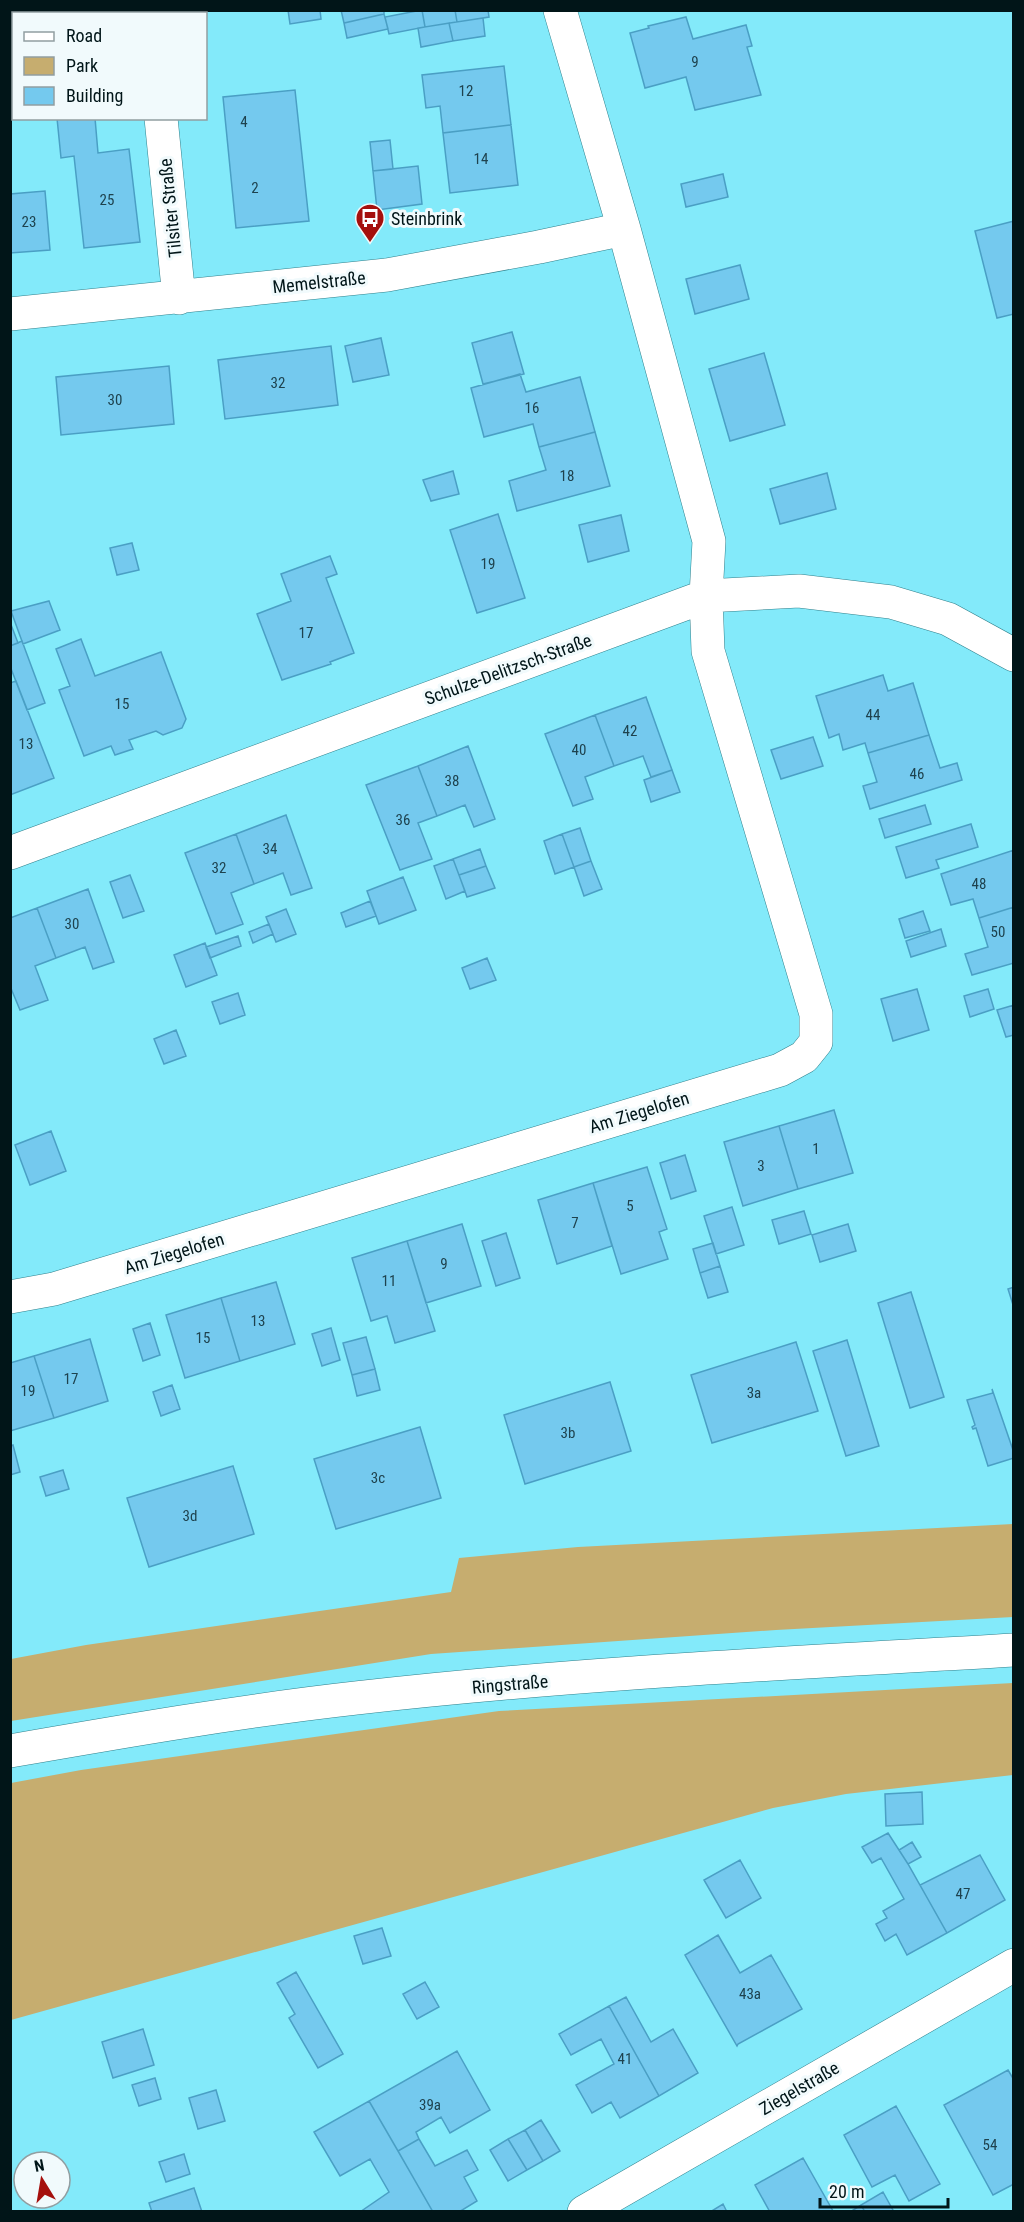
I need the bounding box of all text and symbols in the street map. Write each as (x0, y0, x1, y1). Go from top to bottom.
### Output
legend (12, 12, 207, 120)
text: Road (66, 25, 102, 46)
house number: 9 (691, 53, 699, 71)
text: Park (66, 55, 98, 76)
house number: 12 (459, 82, 473, 100)
text: Building (66, 85, 123, 106)
house number: 4 (240, 113, 248, 131)
house number: 14 (474, 150, 488, 168)
street label: Tilsiter Straße (154, 157, 186, 259)
house number: 2 (251, 179, 259, 197)
house number: 25 (100, 191, 114, 209)
bus stop icon: Steinbrink (354, 202, 386, 244)
place label: Steinbrink (391, 208, 462, 229)
house number: 23 (22, 213, 36, 231)
street label: Memelstraße (272, 267, 366, 297)
house number: 32 (271, 374, 285, 392)
house number: 30 (108, 391, 122, 409)
house number: 16 (525, 399, 539, 417)
house number: 18 (560, 467, 574, 485)
house number: 19 (481, 555, 495, 573)
house number: 17 (299, 624, 313, 642)
street label: Schulze-Delitzsch-Straße (422, 629, 594, 709)
house number: 15 (115, 695, 129, 713)
house number: 44 (866, 706, 880, 724)
house number: 42 (623, 722, 637, 740)
house number: 13 (19, 735, 33, 753)
house number: 40 (572, 741, 586, 759)
house number: 46 (910, 765, 924, 783)
house number: 38 (445, 772, 459, 790)
house number: 36 (396, 811, 410, 829)
house number: 34 (263, 840, 277, 858)
house number: 32 (212, 859, 226, 877)
house number: 48 (972, 875, 986, 893)
house number: 30 (65, 915, 79, 933)
house number: 50 (991, 923, 1005, 941)
street label: Am Ziegelofen (587, 1087, 691, 1137)
house number: 1 (812, 1140, 820, 1158)
house number: 3 (757, 1157, 765, 1175)
house number: 5 (626, 1197, 634, 1215)
house number: 7 (571, 1214, 579, 1232)
street label: Am Ziegelofen (122, 1228, 226, 1278)
house number: 9 (440, 1255, 448, 1273)
house number: 11 (382, 1272, 396, 1290)
house number: 13 (251, 1312, 265, 1330)
house number: 15 (196, 1329, 210, 1347)
house number: 17 (64, 1370, 78, 1388)
house number: 19 (21, 1382, 35, 1400)
house number: 3a (747, 1384, 761, 1402)
house number: 3b (561, 1424, 575, 1442)
house number: 3c (371, 1469, 385, 1487)
house number: 3d (183, 1507, 197, 1525)
street label: Ringstraße (471, 1670, 549, 1698)
house number: 47 (956, 1885, 970, 1903)
house number: 43a (739, 1985, 761, 2003)
house number: 41 (618, 2050, 632, 2068)
street label: Ziegelstraße (755, 2057, 843, 2119)
house number: 39a (419, 2096, 441, 2114)
house number: 54 (983, 2136, 997, 2154)
north arrow (12, 2150, 72, 2210)
text: N (33, 2156, 46, 2176)
scale bar (820, 2171, 948, 2209)
text: 20 m (829, 2181, 864, 2202)

